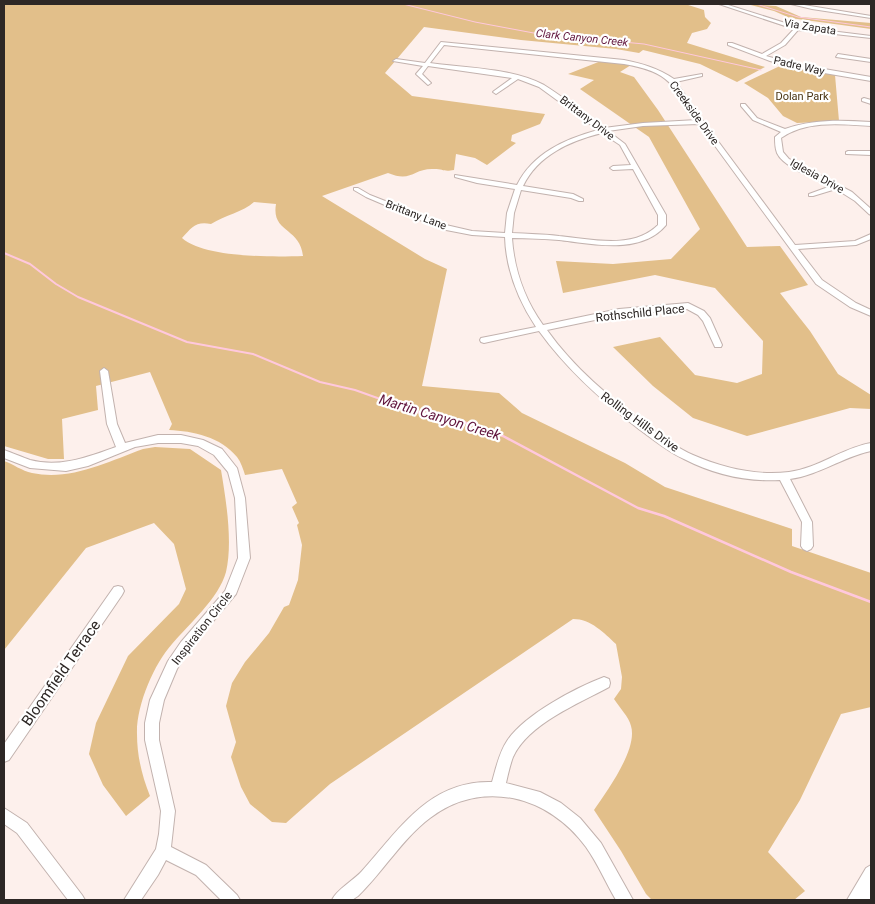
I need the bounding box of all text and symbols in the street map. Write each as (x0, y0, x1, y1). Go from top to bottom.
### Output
street label: Via Zapata (783, 16, 837, 38)
water label: Clark Canyon Creek (535, 27, 629, 49)
street label: Padre Way (772, 54, 827, 78)
street label: Creekside Drive (666, 78, 722, 148)
park label: Dolan Park (775, 90, 829, 103)
street label: Brittany Drive (557, 93, 617, 143)
street label: Iglesia Drive (788, 156, 846, 196)
street label: Brittany Lane (384, 197, 448, 233)
street label: Rothschild Place (595, 301, 685, 325)
street label: Rolling Hills Drive (598, 389, 682, 455)
water label: Martin Canyon Creek (377, 391, 504, 443)
street label: Inspiration Circle (169, 588, 235, 668)
street label: Bloomfield Terrace (18, 617, 104, 729)

